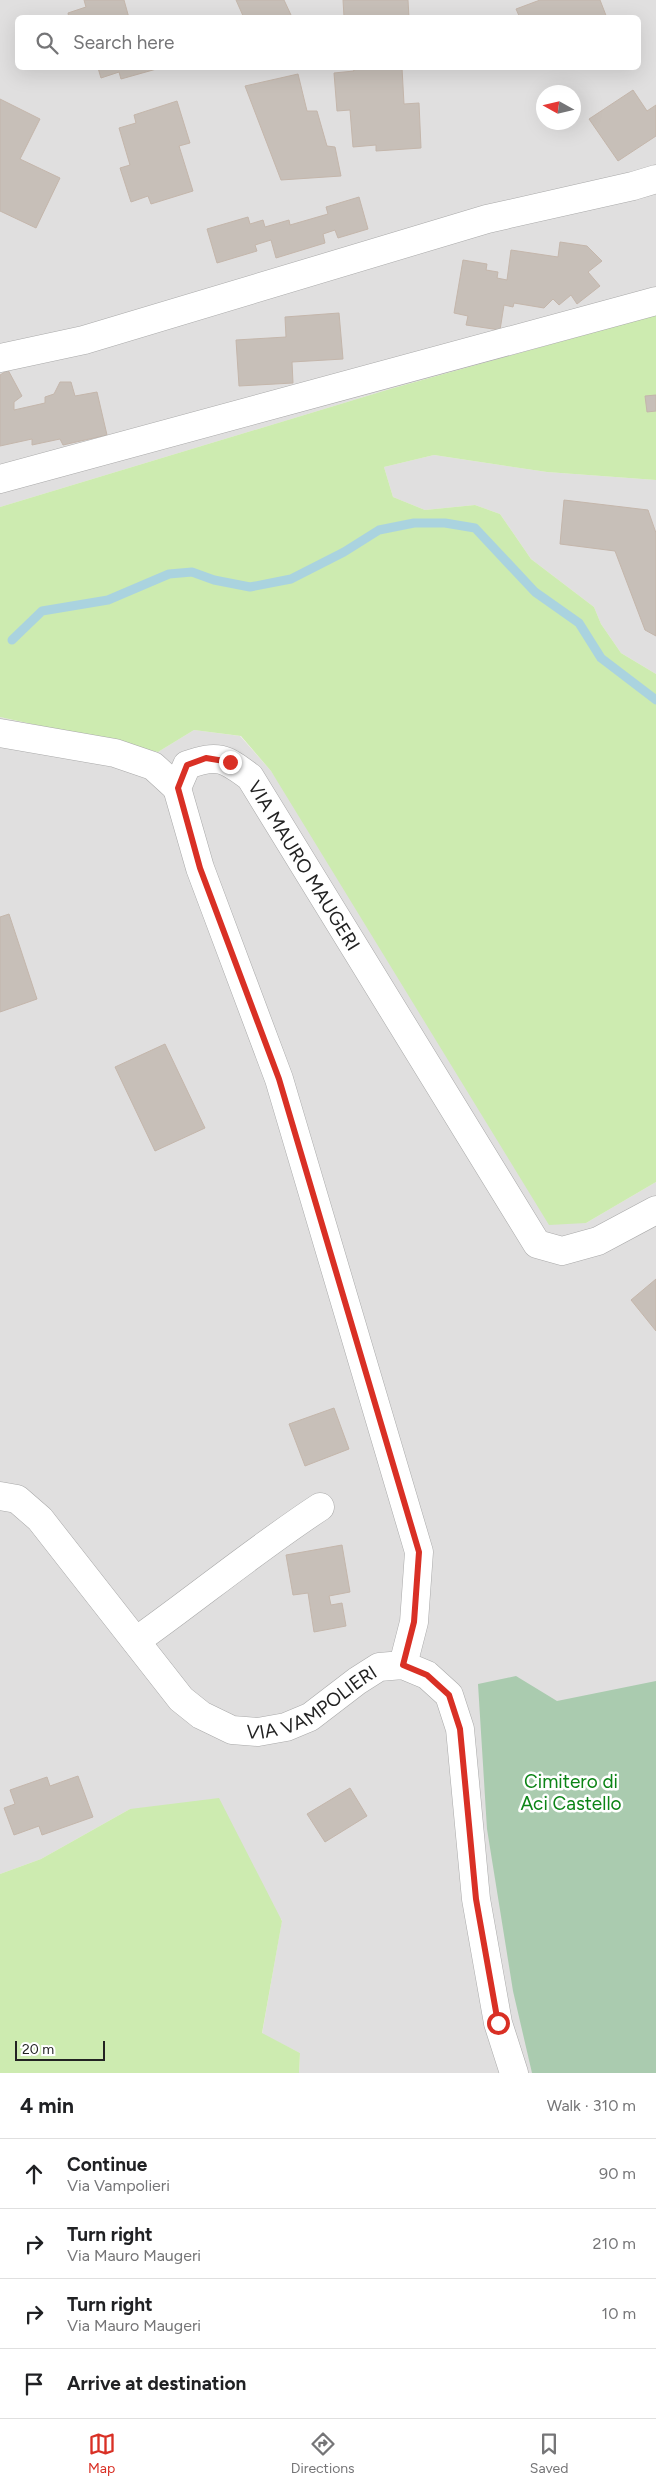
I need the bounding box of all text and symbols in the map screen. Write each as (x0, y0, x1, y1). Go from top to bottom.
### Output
search box (15, 15, 641, 70)
icon: search (33, 29, 61, 57)
text: Search here (73, 31, 175, 54)
north arrow (536, 85, 581, 130)
route end (219, 751, 242, 774)
street label: VIA MAURO MAUGERI (244, 776, 365, 954)
street label: VIA VAMPOLIERI (245, 1660, 381, 1744)
park label: Cimitero di Aci Castello (520, 1770, 622, 1815)
route start (487, 2012, 510, 2035)
scale bar (15, 2038, 105, 2061)
text: 20 m (22, 2041, 54, 2058)
text: 4 min (20, 2093, 74, 2118)
text: Walk · 310 m (547, 2096, 636, 2115)
text: Continue (67, 2153, 147, 2176)
icon: ahead (20, 2160, 48, 2188)
text: 90 m (599, 2164, 636, 2183)
text: Via Vampolieri (67, 2176, 170, 2195)
text: Turn right (67, 2223, 153, 2246)
icon: right (20, 2230, 48, 2258)
text: 210 m (593, 2234, 636, 2253)
text: Via Mauro Maugeri (67, 2246, 201, 2265)
text: Turn right (67, 2293, 153, 2316)
icon: right (20, 2300, 48, 2328)
text: 10 m (602, 2304, 636, 2323)
text: Via Mauro Maugeri (67, 2316, 201, 2335)
icon: arrive (20, 2370, 48, 2398)
text: Arrive at destination (67, 2372, 246, 2395)
tab: Map (88, 2430, 116, 2477)
tab: Directions (291, 2430, 355, 2477)
tab: Saved (530, 2430, 568, 2477)

